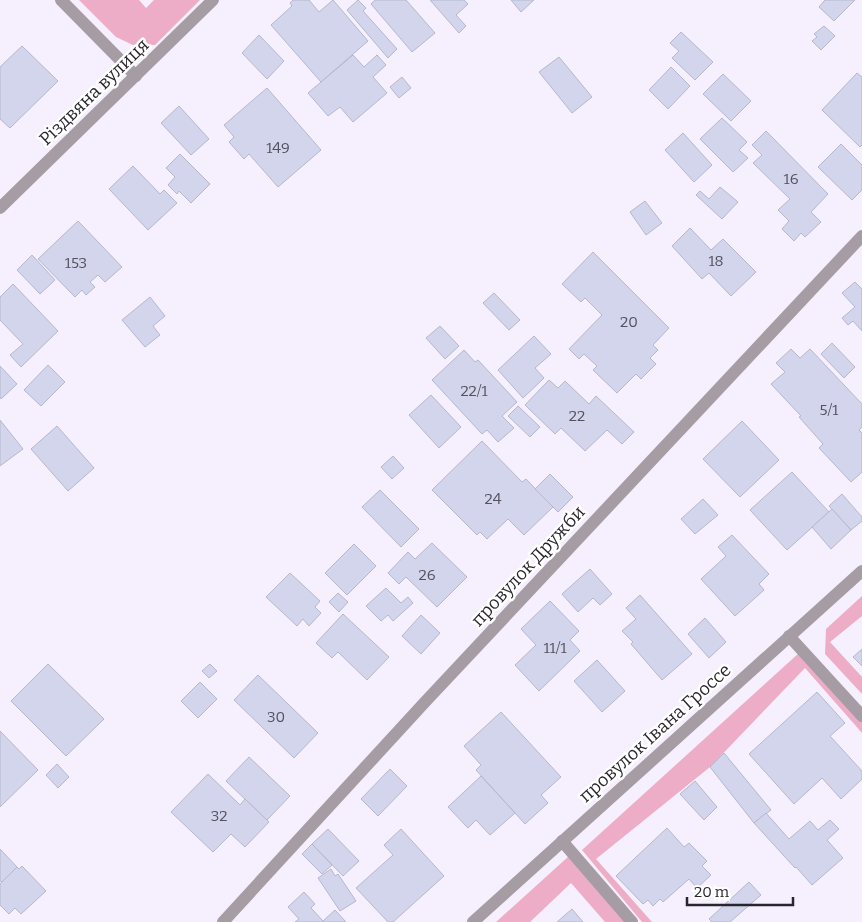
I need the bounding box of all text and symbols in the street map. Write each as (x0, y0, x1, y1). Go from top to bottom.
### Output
street label: Різдвяна вулиця (35, 34, 153, 150)
house number: 149 (266, 139, 290, 157)
house number: 16 (784, 170, 799, 188)
house number: 18 (708, 252, 724, 270)
house number: 153 (65, 254, 87, 272)
house number: 20 (620, 313, 638, 331)
house number: 22/1 (460, 382, 488, 400)
house number: 5/1 (820, 401, 838, 419)
house number: 22 (569, 407, 585, 425)
house number: 24 (485, 490, 502, 508)
street label: провулок Дружби (467, 501, 590, 631)
house number: 26 (419, 566, 436, 584)
house number: 11/1 (543, 639, 567, 657)
street label: провулок Івана Гроссе (574, 659, 736, 807)
house number: 30 (267, 708, 285, 726)
house number: 32 (211, 807, 227, 825)
scale bar (687, 874, 793, 906)
text: 20 m (694, 883, 730, 901)

